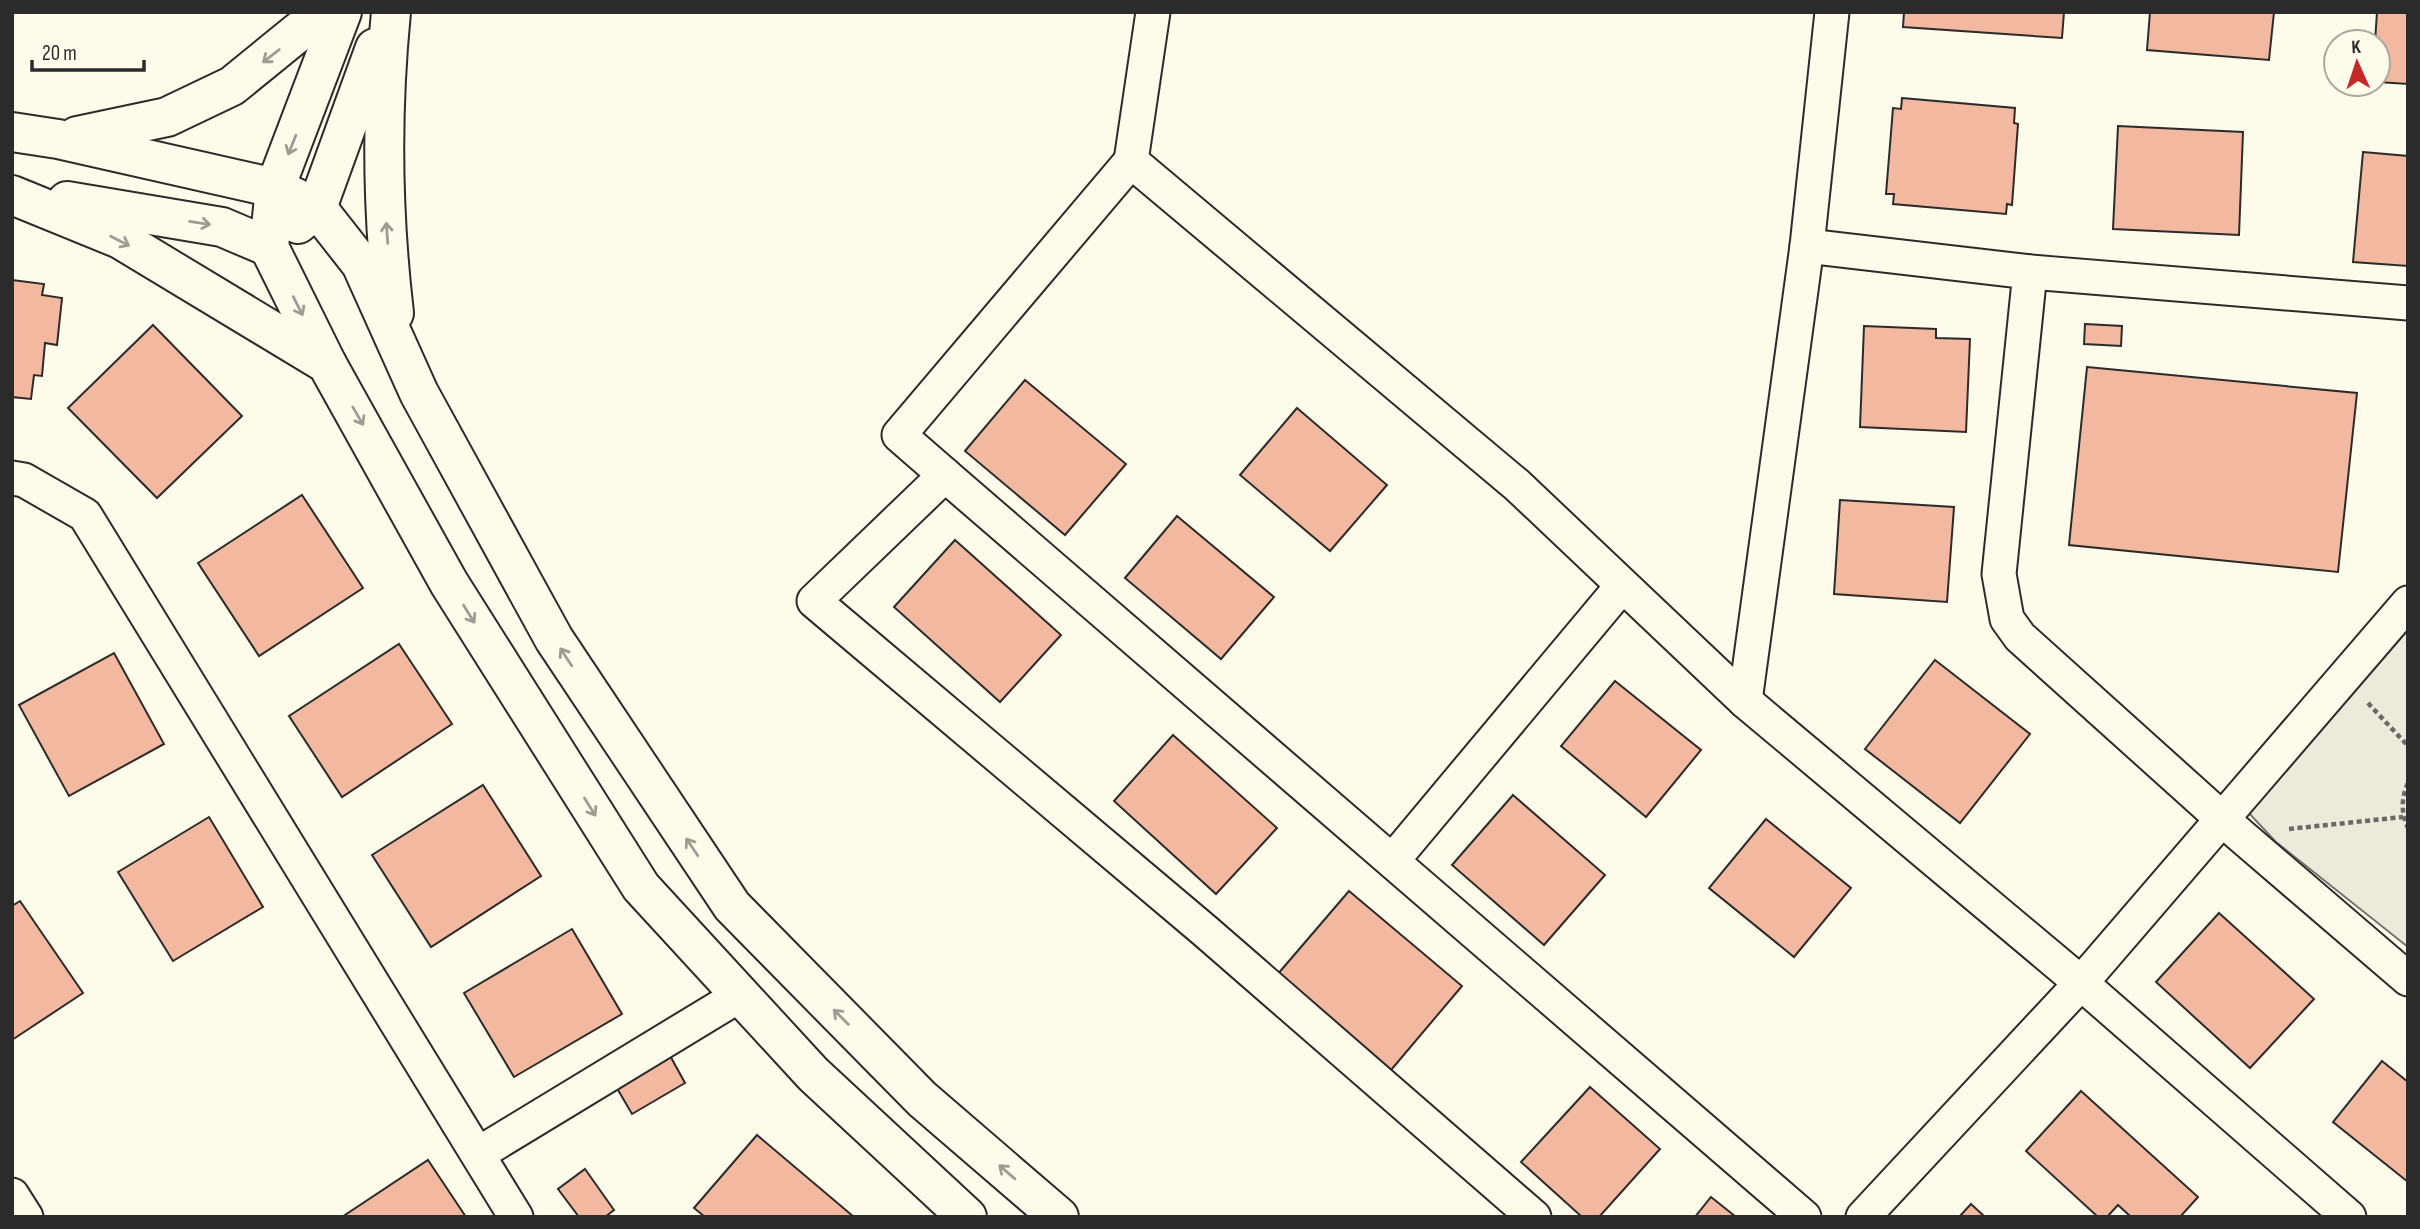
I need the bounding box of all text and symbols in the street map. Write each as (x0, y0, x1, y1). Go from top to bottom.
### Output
scale bar (32, 28, 144, 72)
north arrow (2322, 28, 2392, 98)
text: K (2351, 36, 2362, 59)
text: 20 m (42, 41, 77, 66)
one-way arrow (262, 48, 280, 64)
one-way arrow (285, 133, 298, 155)
one-way arrow (189, 217, 211, 230)
one-way arrow (380, 223, 393, 245)
one-way arrow (109, 234, 130, 248)
one-way arrow (291, 295, 305, 315)
one-way arrow (351, 405, 365, 425)
one-way arrow (462, 604, 477, 623)
one-way arrow (559, 648, 573, 667)
one-way arrow (584, 796, 598, 816)
one-way arrow (685, 838, 699, 857)
one-way arrow (833, 1009, 850, 1026)
one-way arrow (999, 1164, 1017, 1180)

